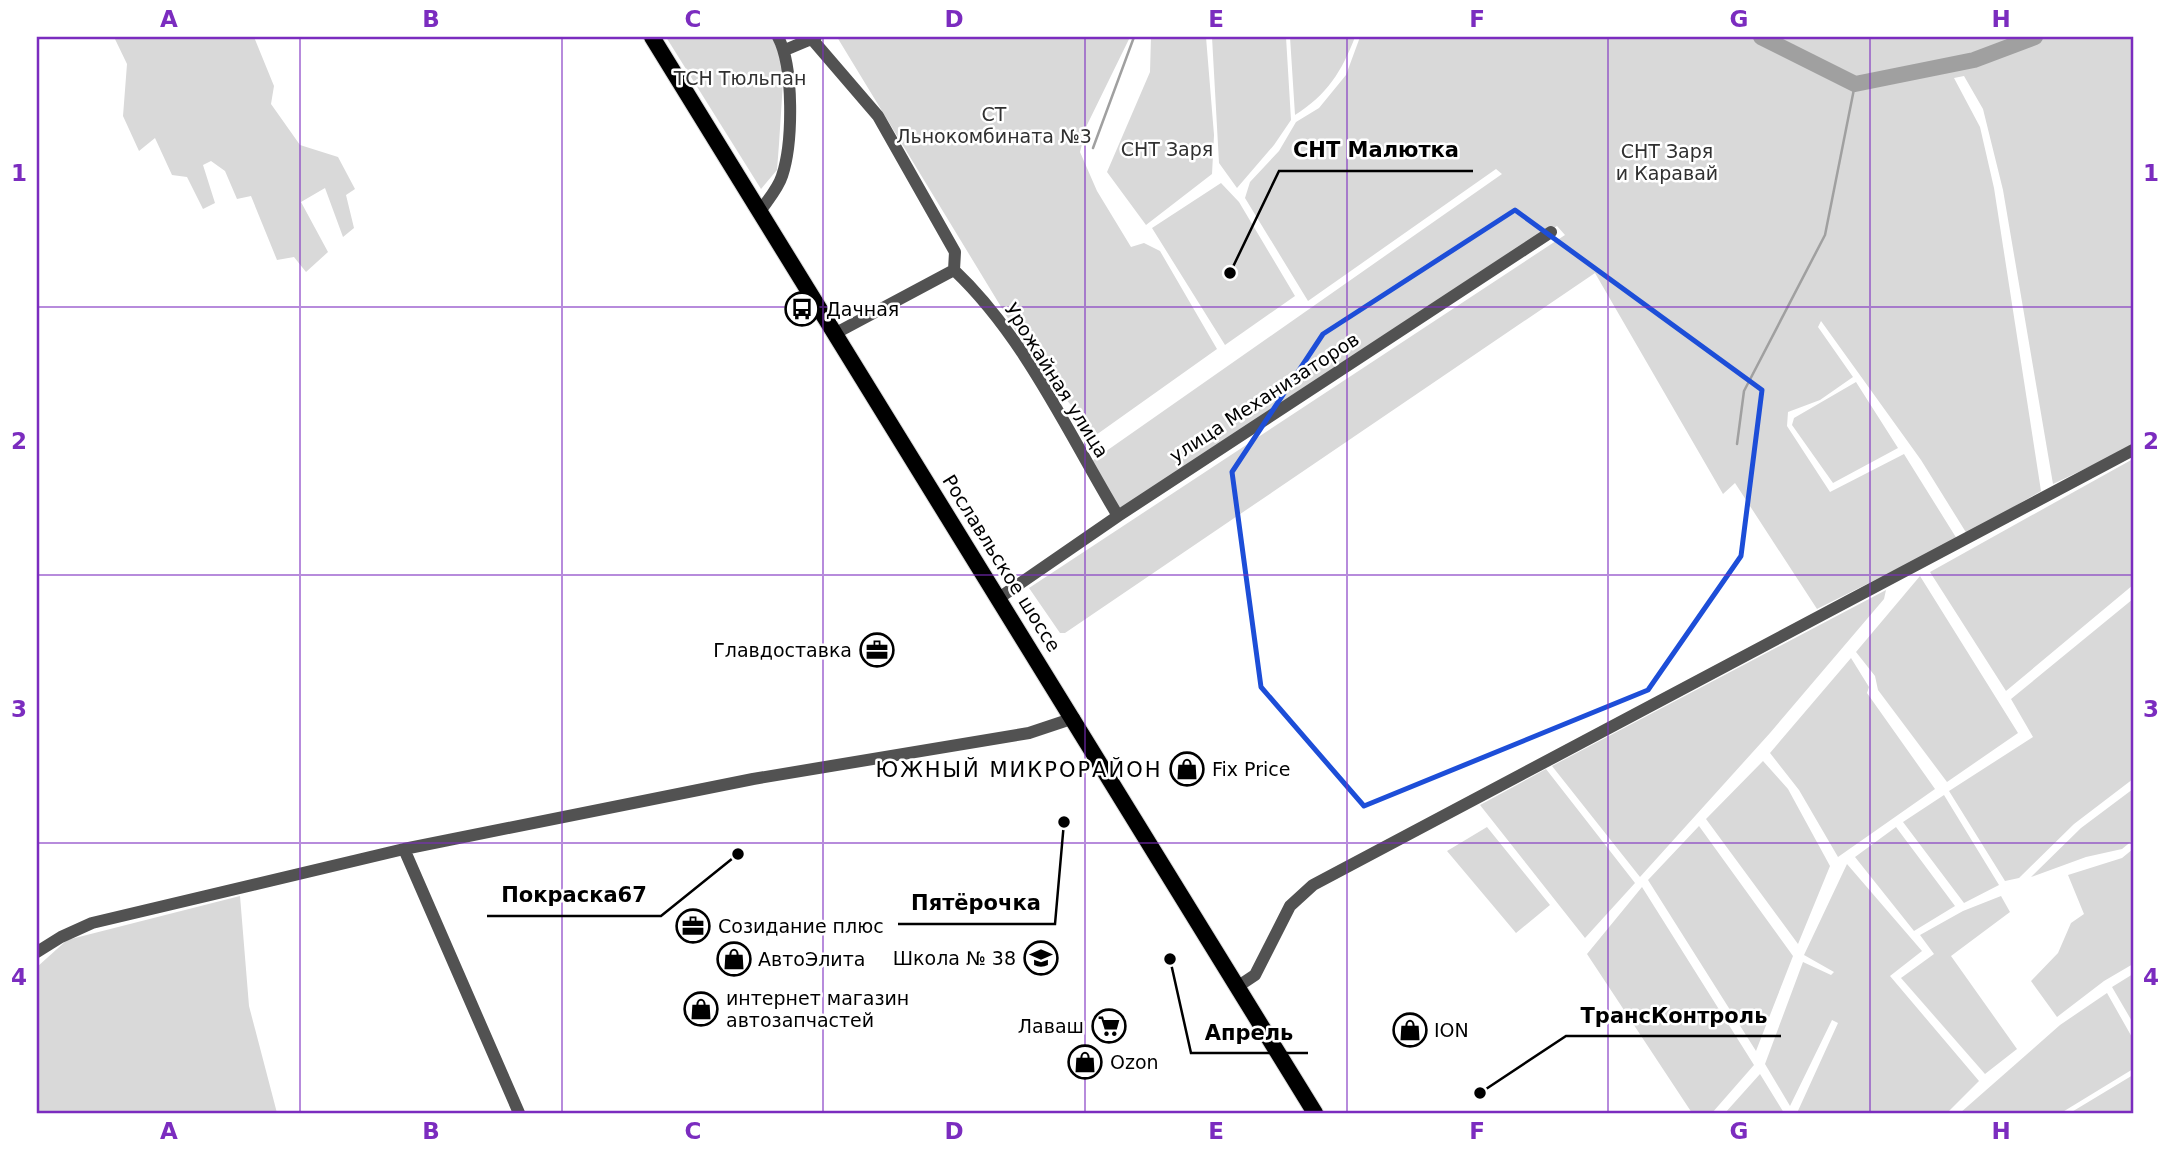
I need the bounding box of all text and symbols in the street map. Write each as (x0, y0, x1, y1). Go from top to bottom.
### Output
text: A (160, 6, 178, 32)
text: B (422, 6, 440, 32)
text: C (685, 6, 701, 32)
text: D (944, 6, 964, 32)
text: E (1208, 6, 1224, 32)
text: F (1469, 6, 1485, 32)
text: G (1730, 6, 1748, 32)
text: H (1991, 6, 2011, 32)
park label: ТСН Тюльпан (673, 67, 806, 89)
park label: СТ Льнокомбината №3 (896, 103, 1092, 147)
callout: СНТ Малютка (1279, 129, 1473, 171)
park label: СНТ Заря (1121, 138, 1213, 160)
text: СНТ Малютка (1293, 138, 1459, 162)
park label: СНТ Заря и Каравай (1616, 140, 1718, 184)
text: 1 (11, 160, 27, 186)
text: 1 (2143, 160, 2159, 186)
bus stop icon: Дачная (783, 290, 821, 328)
place label: Дачная (826, 298, 899, 320)
street label: Урожайная улица (1000, 299, 1114, 461)
street label: улица Механизаторов (1165, 327, 1363, 467)
text: 2 (11, 428, 27, 454)
text: 2 (2143, 428, 2159, 454)
street label: Рославльское шоссе (938, 470, 1066, 656)
office icon: Главдоставка (858, 631, 896, 669)
place label: Главдоставка (713, 639, 852, 661)
text: 3 (11, 696, 27, 722)
text: 3 (2143, 696, 2159, 722)
shop icon: Fix Price (1168, 750, 1206, 788)
district label: ЮЖНЫЙ МИКРОРАЙОН (876, 757, 1162, 782)
place label: Fix Price (1212, 758, 1290, 780)
callout: Покраска67 (487, 874, 661, 916)
callout: Пятёрочка (898, 882, 1055, 924)
text: Покраска67 (501, 883, 647, 907)
text: Пятёрочка (911, 891, 1041, 915)
office icon: Созидание плюс (674, 907, 712, 945)
place label: Созидание плюс (718, 915, 884, 937)
school or university icon: Школа № 38 (1022, 939, 1060, 977)
shop icon: АвтоЭлита (715, 940, 753, 978)
place label: Школа № 38 (893, 947, 1016, 969)
place label: АвтоЭлита (758, 948, 865, 970)
text: 4 (11, 964, 27, 990)
text: 4 (2143, 964, 2159, 990)
place label: интернет магазин автозапчастей (726, 987, 909, 1031)
shop icon: интернет магазин автозапчастей (682, 990, 720, 1028)
callout: ТрансКонтроль (1566, 994, 1781, 1036)
text: ТрансКонтроль (1581, 1004, 1767, 1028)
supermarket icon: Лаваш (1090, 1007, 1128, 1045)
callout: Апрель (1191, 1011, 1308, 1053)
shop icon: ION (1391, 1011, 1429, 1049)
place label: Лаваш (1018, 1015, 1084, 1037)
place label: ION (1434, 1019, 1469, 1041)
text: Апрель (1205, 1021, 1293, 1045)
shop icon: Ozon (1066, 1043, 1104, 1081)
place label: Ozon (1110, 1051, 1159, 1073)
text: A (160, 1118, 178, 1144)
text: B (422, 1118, 440, 1144)
text: C (685, 1118, 701, 1144)
text: D (944, 1118, 964, 1144)
text: E (1208, 1118, 1224, 1144)
text: F (1469, 1118, 1485, 1144)
text: G (1730, 1118, 1748, 1144)
text: H (1991, 1118, 2011, 1144)

